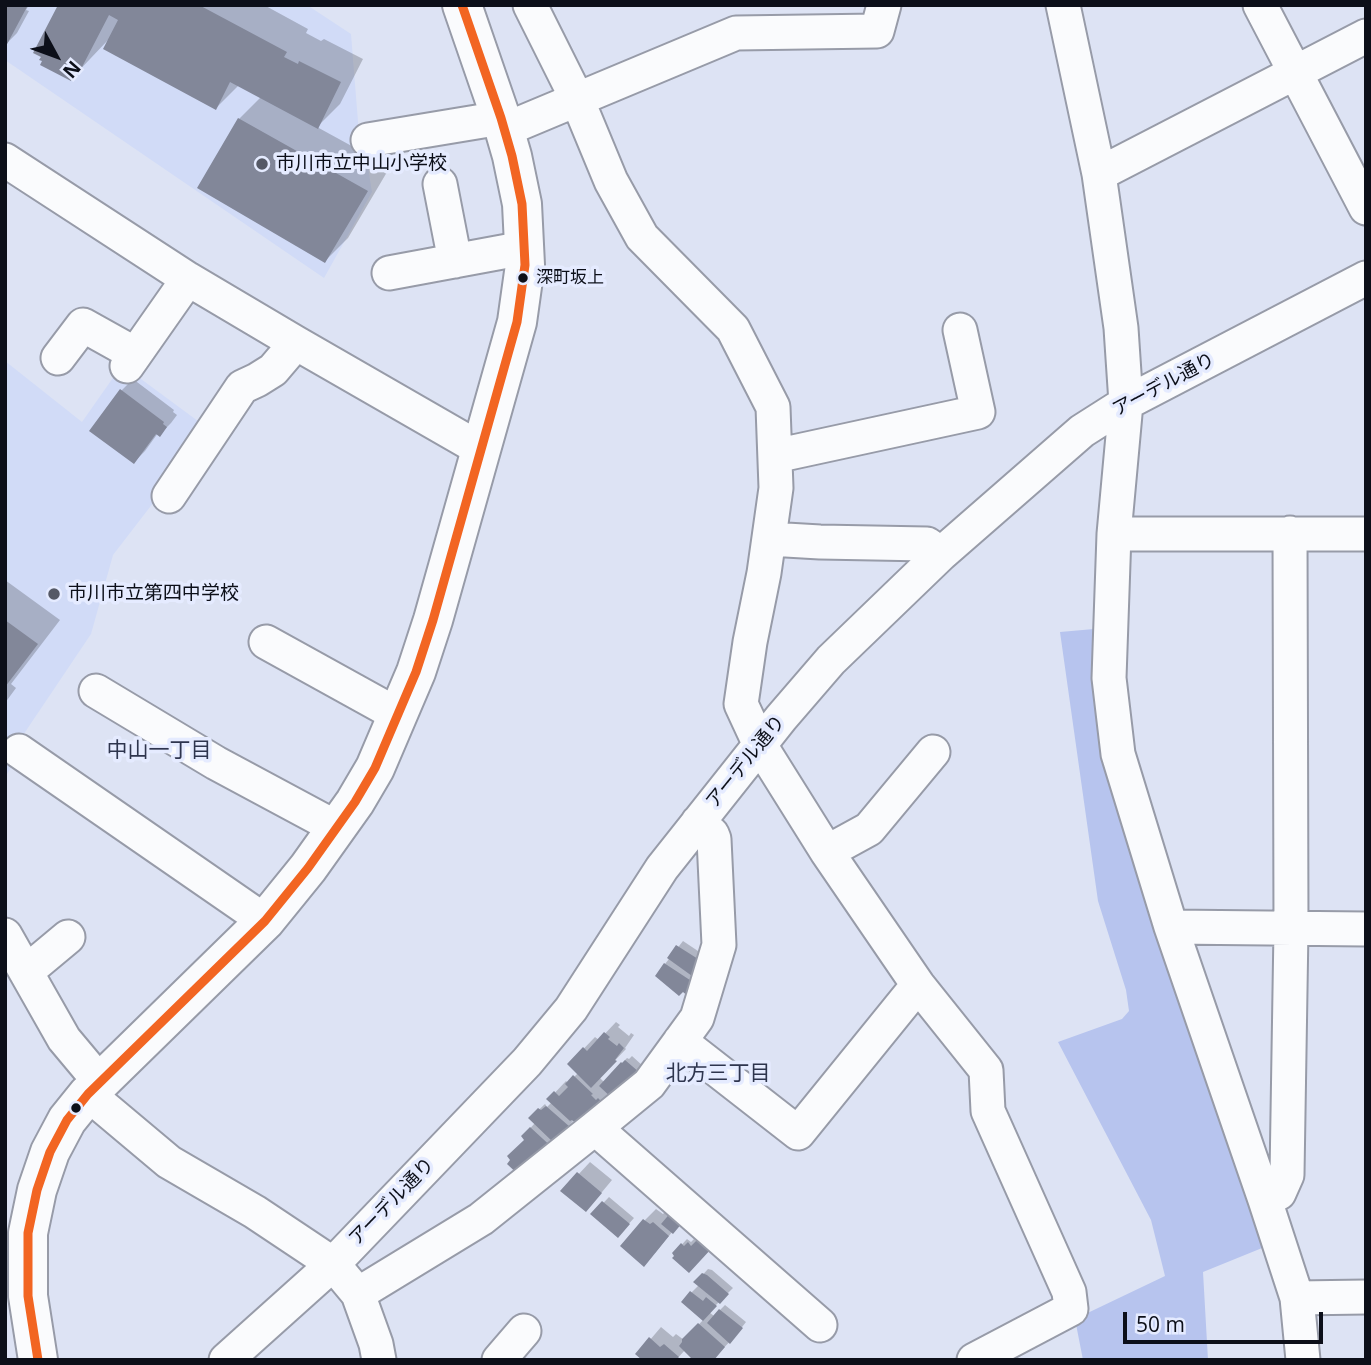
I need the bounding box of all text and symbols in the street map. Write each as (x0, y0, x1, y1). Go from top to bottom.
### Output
north arrow (21, 21, 91, 91)
text: N (57, 55, 87, 84)
place label: 市川市立中山小学校 (276, 153, 447, 175)
marker: 市川市立中山小学校 (254, 156, 270, 172)
place label: 深町坂上 (536, 268, 604, 288)
marker: 深町坂上 (516, 271, 530, 285)
street label: アーデル通り (1109, 348, 1219, 422)
place label: 市川市立第四中学校 (68, 583, 239, 605)
marker: 市川市立第四中学校 (46, 586, 62, 602)
street label: アーデル通り (702, 711, 790, 813)
district label: 中山一丁目 (107, 738, 211, 764)
district label: 北方三丁目 (666, 1061, 770, 1087)
unlabelled marker (69, 1101, 83, 1115)
street label: アーデル通り (345, 1153, 439, 1251)
scale bar (1126, 1298, 1326, 1342)
text: 50 m (1136, 1310, 1185, 1338)

